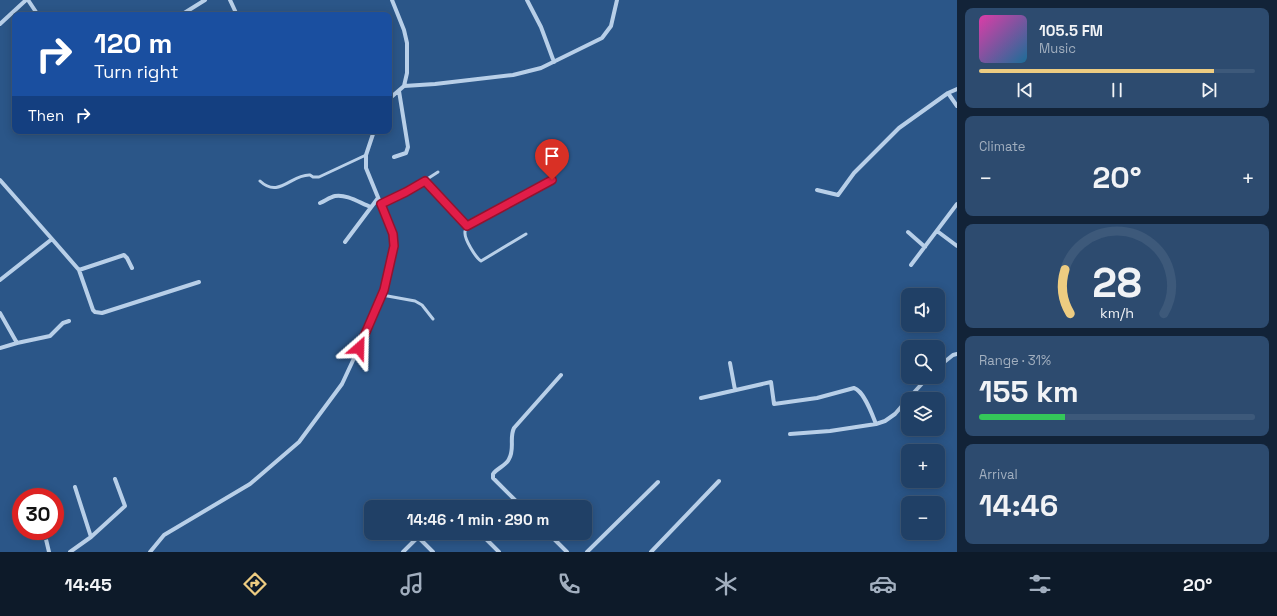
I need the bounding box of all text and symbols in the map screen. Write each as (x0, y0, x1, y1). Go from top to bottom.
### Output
text: 105.5 FM (1039, 21, 1103, 40)
text: 120 m (94, 25, 172, 61)
icon: right (28, 28, 80, 80)
text: Music (1039, 40, 1076, 57)
text: Turn right (94, 60, 178, 83)
icon: previous (1014, 79, 1036, 101)
icon: pause (1106, 79, 1128, 101)
icon: next (1198, 79, 1220, 101)
icon: right (72, 104, 94, 126)
text: Then (28, 106, 64, 125)
text: Climate (979, 138, 1025, 155)
pin (535, 139, 569, 180)
icon: arrive (541, 145, 563, 167)
text: 20° (1092, 158, 1142, 197)
text: − (979, 164, 993, 192)
text: + (1241, 164, 1255, 192)
text: 28 (1092, 256, 1142, 309)
map controls (901, 288, 945, 540)
button: sound (901, 288, 945, 332)
text: km/h (1100, 304, 1134, 322)
position arrow (338, 327, 380, 369)
button: search (901, 340, 945, 384)
text: Range · 31% (979, 352, 1051, 369)
text: 155 km (979, 372, 1079, 411)
button: layers (901, 392, 945, 436)
button: + (901, 444, 945, 488)
text: Arrival (979, 466, 1018, 483)
text: 14:46 (979, 486, 1058, 525)
speed limit sign: 30 (12, 488, 64, 540)
button: − (901, 496, 945, 540)
text: 14:46 · 1 min · 290 m (407, 510, 549, 529)
icon: directions (241, 570, 269, 598)
icon: music (398, 570, 426, 598)
icon: phone (555, 570, 583, 598)
icon: climate (712, 570, 740, 598)
icon: car (869, 570, 897, 598)
icon: filters (1026, 570, 1054, 598)
text: 14:45 (65, 573, 112, 596)
text: 20° (1183, 573, 1212, 596)

